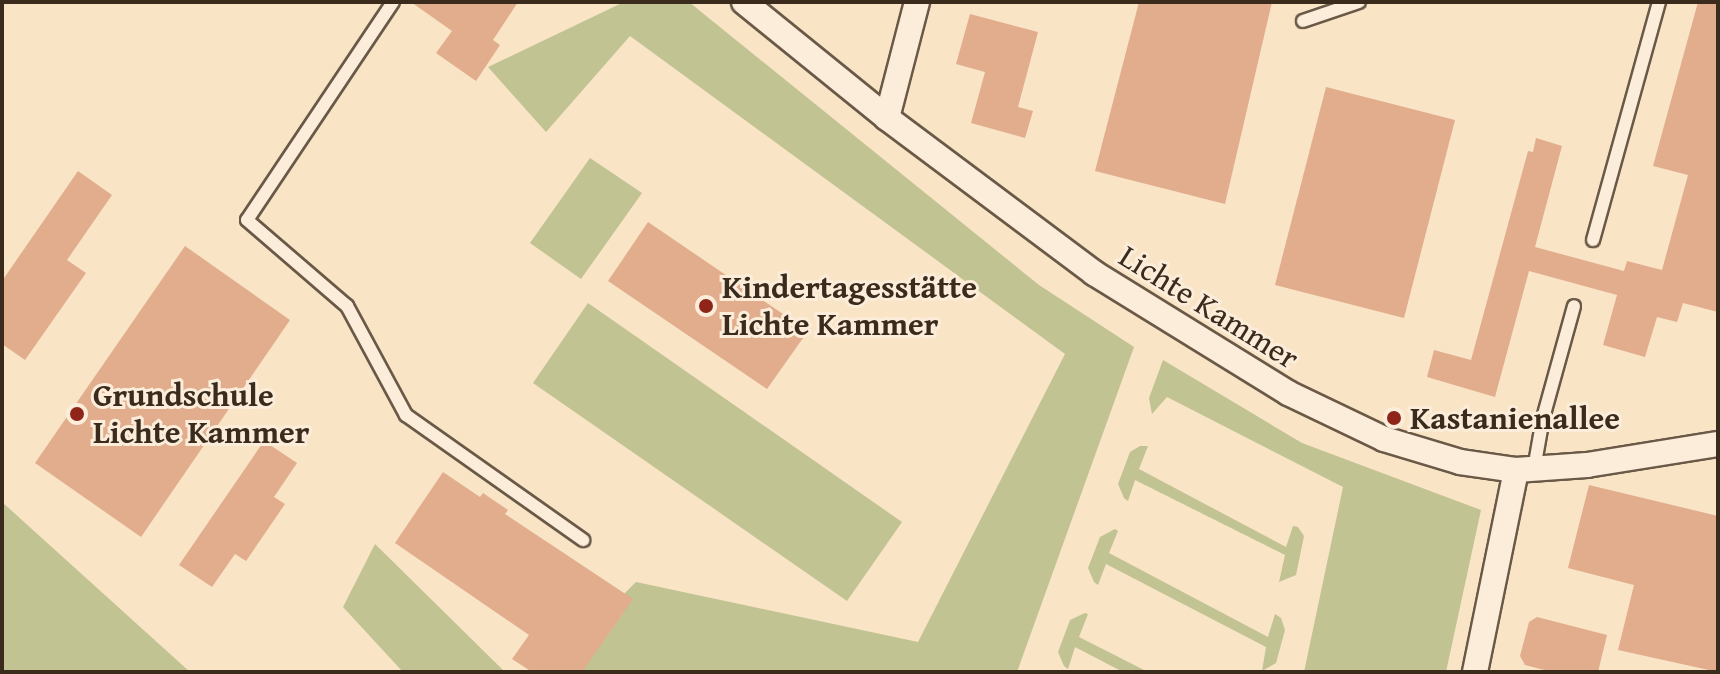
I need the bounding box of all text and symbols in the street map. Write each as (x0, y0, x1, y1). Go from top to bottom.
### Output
street label: Lichte Kammer (1112, 237, 1306, 377)
place label: Kindertagesstätte Lichte Kammer (722, 269, 977, 344)
marker: Kindertagesstätte Lichte Kammer (697, 297, 715, 315)
place label: Grundschule Lichte Kammer (93, 377, 310, 452)
place label: Kastanienallee (1410, 399, 1620, 437)
marker: Grundschule Lichte Kammer (68, 405, 86, 423)
marker: Kastanienallee (1385, 409, 1403, 427)

